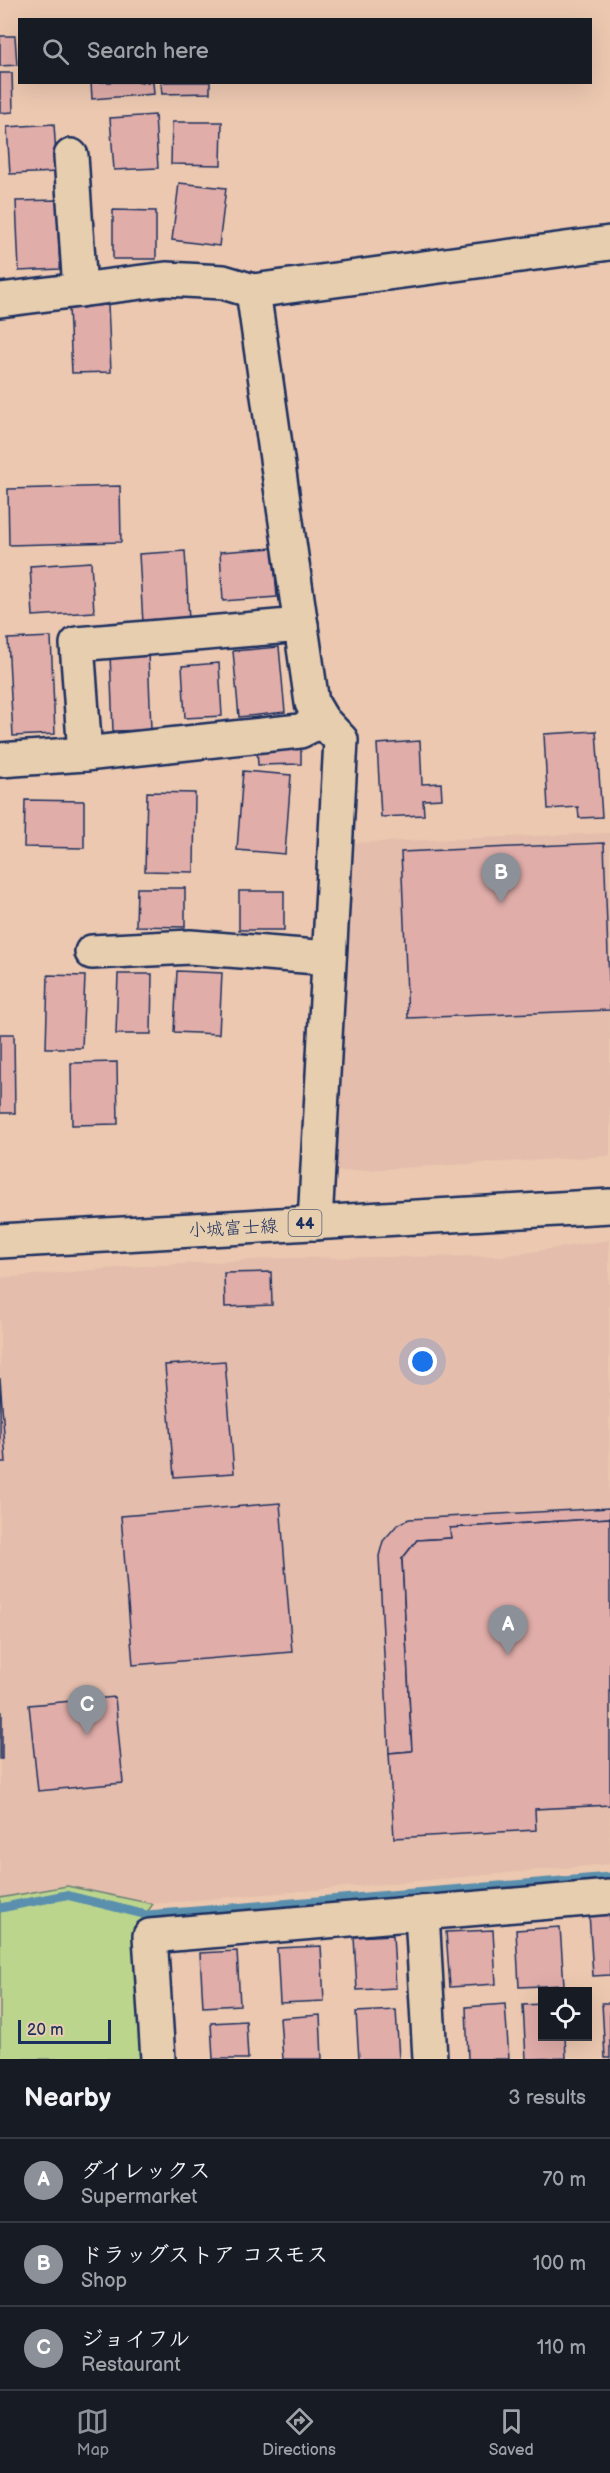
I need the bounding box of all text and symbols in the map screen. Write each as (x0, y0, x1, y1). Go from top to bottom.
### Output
search box (18, 18, 592, 84)
icon: search (39, 35, 72, 68)
text: Search here (87, 38, 209, 65)
pin: B (482, 854, 520, 903)
road number: 44 (288, 1210, 322, 1236)
street label: 小城富士線 (188, 1216, 279, 1241)
your location (408, 1347, 437, 1376)
pin: A (488, 1606, 528, 1655)
pin: C (68, 1686, 106, 1735)
map controls (538, 1987, 592, 2041)
button: locate (538, 1987, 592, 2041)
scale bar (18, 2017, 111, 2044)
text: 20 m (27, 2021, 63, 2040)
text: Nearby (24, 2083, 111, 2114)
text: 3 results (508, 2086, 586, 2110)
text: ダイレックス (81, 2158, 211, 2185)
text: A (37, 2168, 50, 2192)
text: 70 m (542, 2168, 586, 2192)
text: Supermarket (81, 2185, 197, 2209)
text: ドラッグストア コスモス (81, 2242, 329, 2269)
text: B (36, 2252, 51, 2276)
text: 100 m (533, 2252, 586, 2276)
text: Shop (81, 2269, 127, 2293)
text: ジョイフル (81, 2326, 191, 2353)
text: C (36, 2336, 51, 2360)
text: 110 m (537, 2336, 586, 2360)
text: Restaurant (81, 2353, 181, 2377)
tab: Map (76, 2405, 109, 2460)
tab: Directions (262, 2405, 336, 2460)
tab: Saved (489, 2405, 534, 2460)

